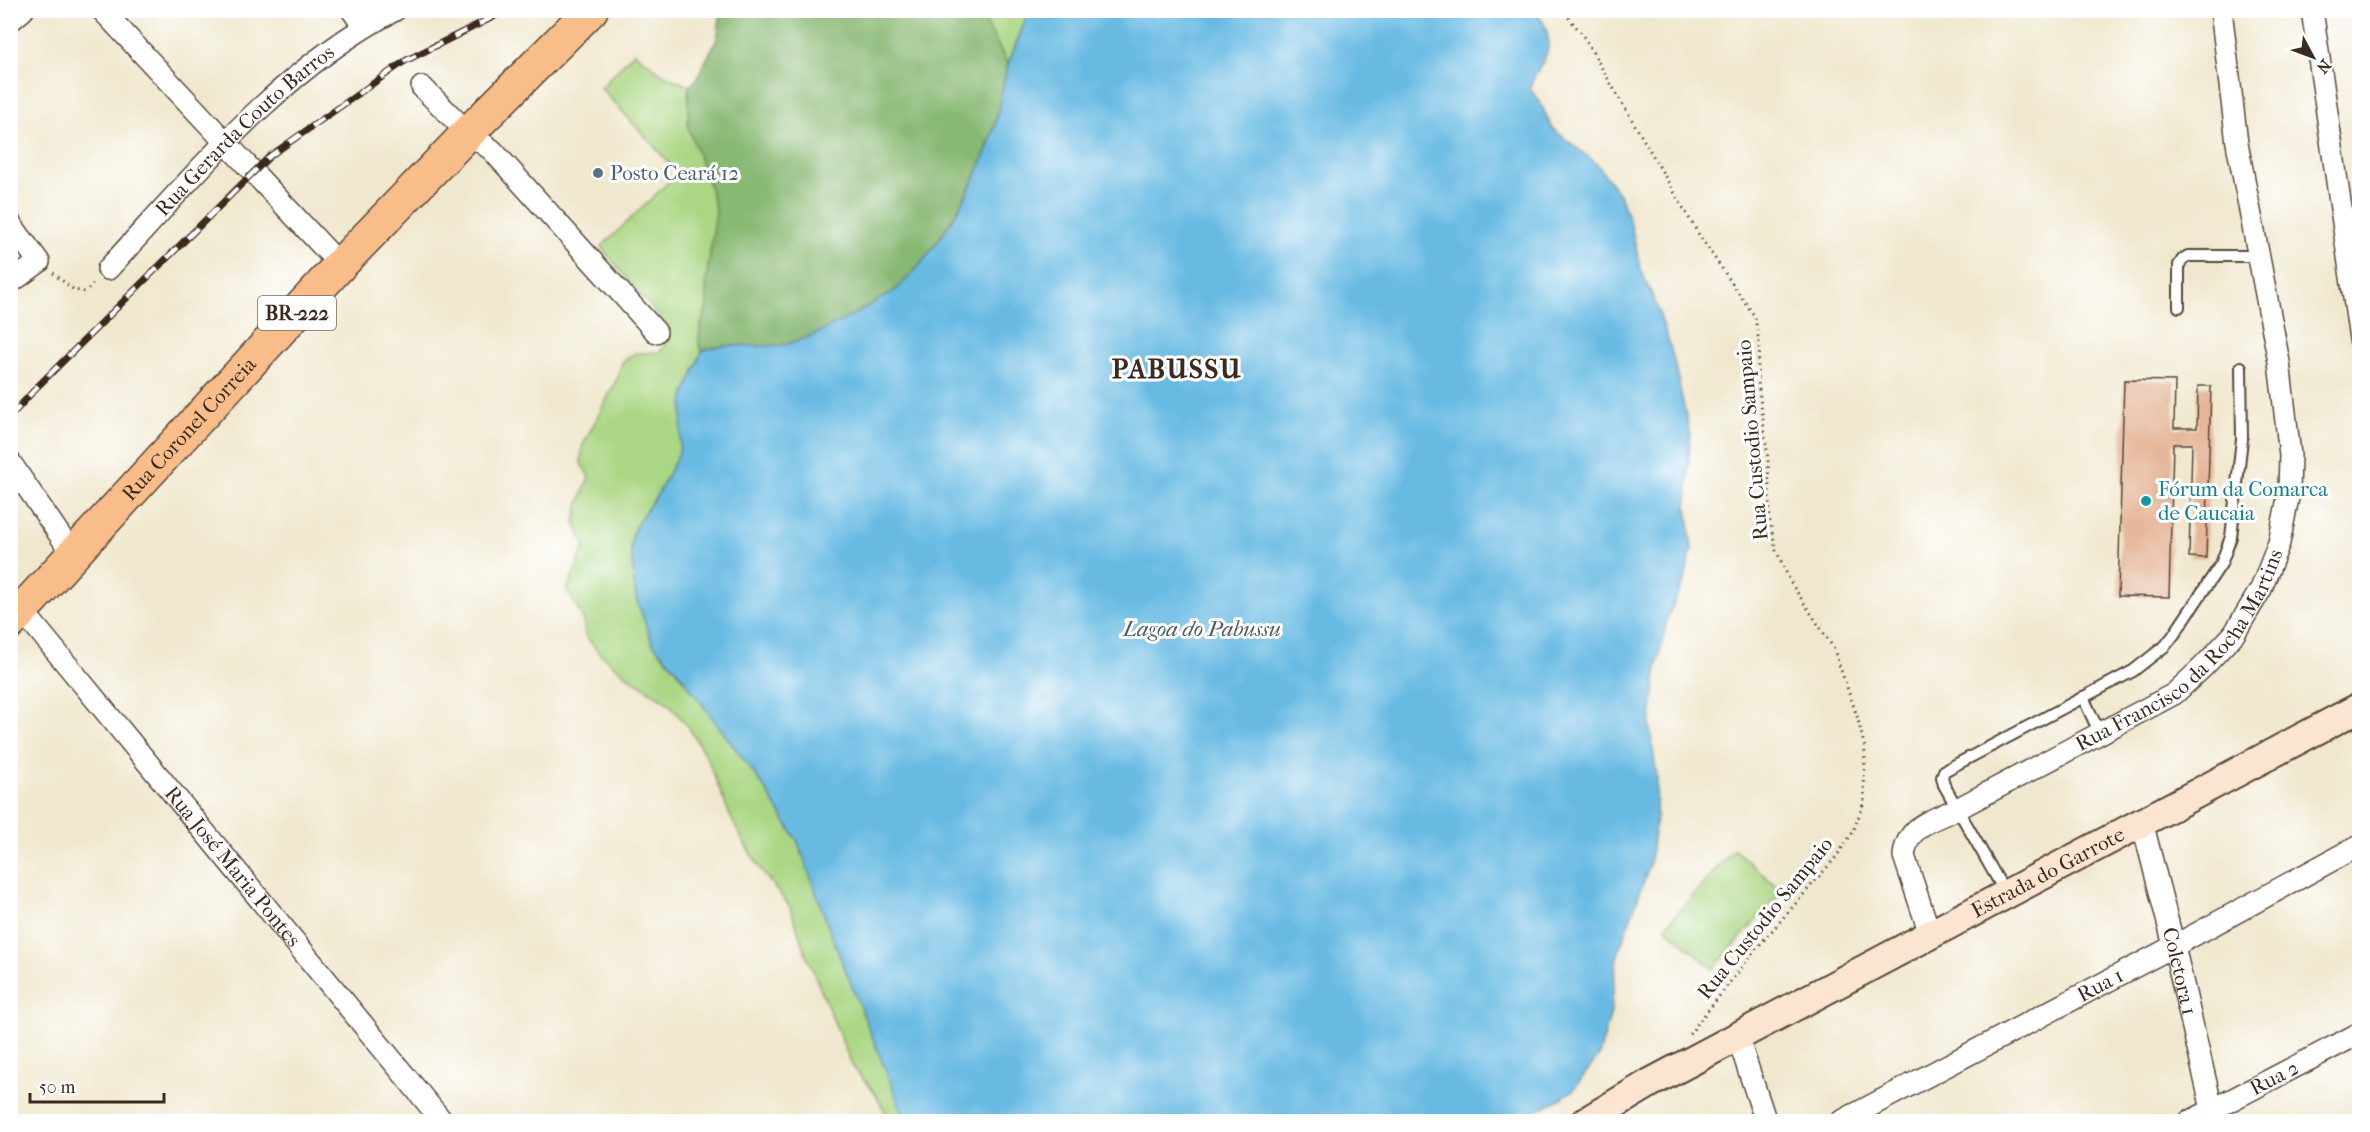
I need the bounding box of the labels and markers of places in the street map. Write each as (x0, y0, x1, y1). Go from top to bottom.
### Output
place label: Posto Ceará 12 (610, 161, 739, 185)
marker: Posto Ceará 12 (591, 166, 605, 180)
place label: Fórum da Comarca de Caucaia (2158, 477, 2328, 525)
marker: Fórum da Comarca de Caucaia (2139, 494, 2153, 508)

